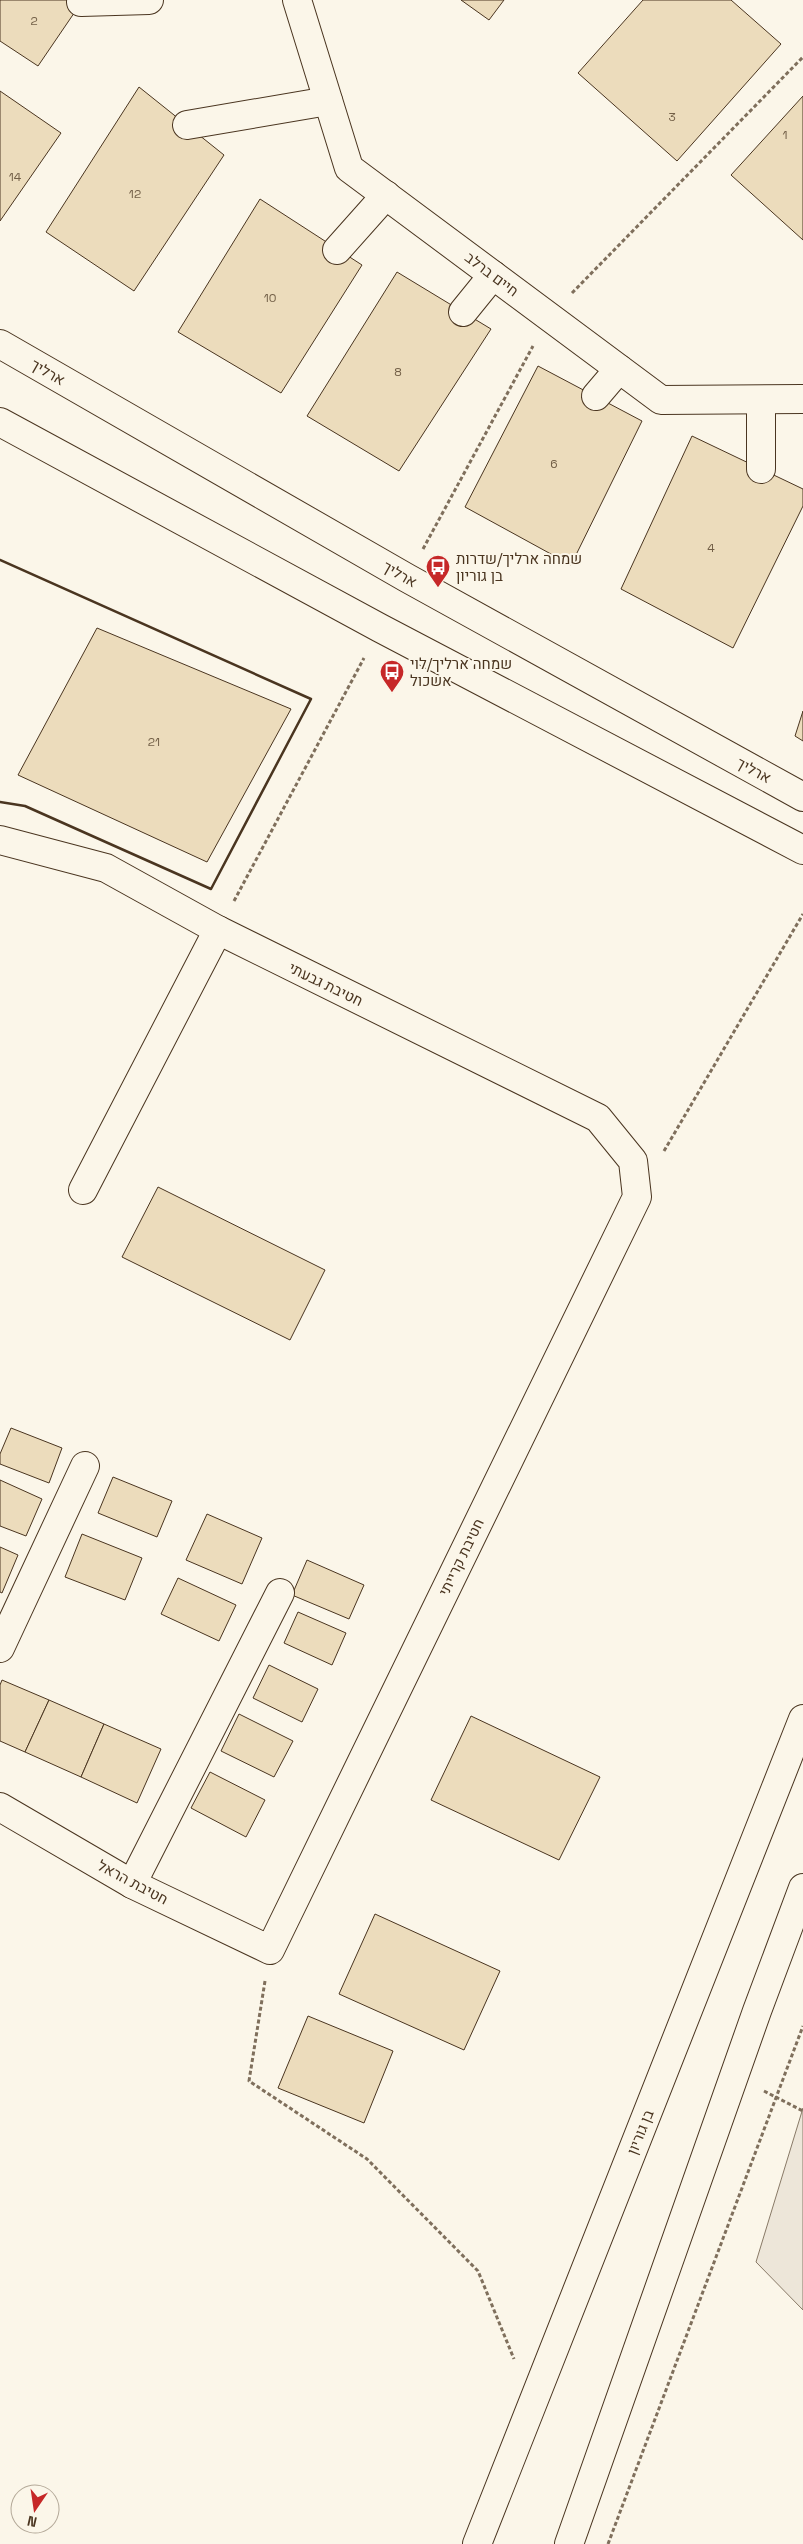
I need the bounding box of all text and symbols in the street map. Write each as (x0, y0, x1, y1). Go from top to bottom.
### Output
house number: 2 (30, 13, 38, 29)
house number: 3 (668, 109, 676, 125)
house number: 1 (782, 127, 788, 143)
house number: 14 (9, 169, 22, 185)
house number: 12 (129, 186, 141, 202)
street label: חיים ברלב (461, 248, 523, 300)
house number: 10 (264, 290, 276, 306)
street label: ארליך (27, 355, 69, 389)
house number: 8 (394, 364, 402, 380)
house number: 6 (550, 456, 558, 472)
house number: 4 (707, 540, 715, 556)
place label: שמחה ארליך/שדרות בן גוריון (456, 549, 582, 585)
bus stop icon: שמחה ארליך/שדרות בן גוריון (425, 554, 451, 588)
street label: ארליך (379, 557, 421, 591)
place label: שמחה ארליך/לוי אשכול (410, 654, 512, 690)
bus stop icon: שמחה ארליך/לוי אשכול (379, 659, 405, 693)
house number: 21 (148, 734, 160, 750)
street label: ארליך (733, 753, 775, 787)
street label: חטיבת גבעתי (286, 958, 366, 1010)
street label: חטיבת קרייתי (434, 1515, 488, 1599)
street label: חטיבת הראל (94, 1855, 172, 1909)
street label: בן גוריון (622, 2107, 658, 2157)
north arrow (10, 2484, 60, 2534)
text: N (25, 2512, 39, 2531)

